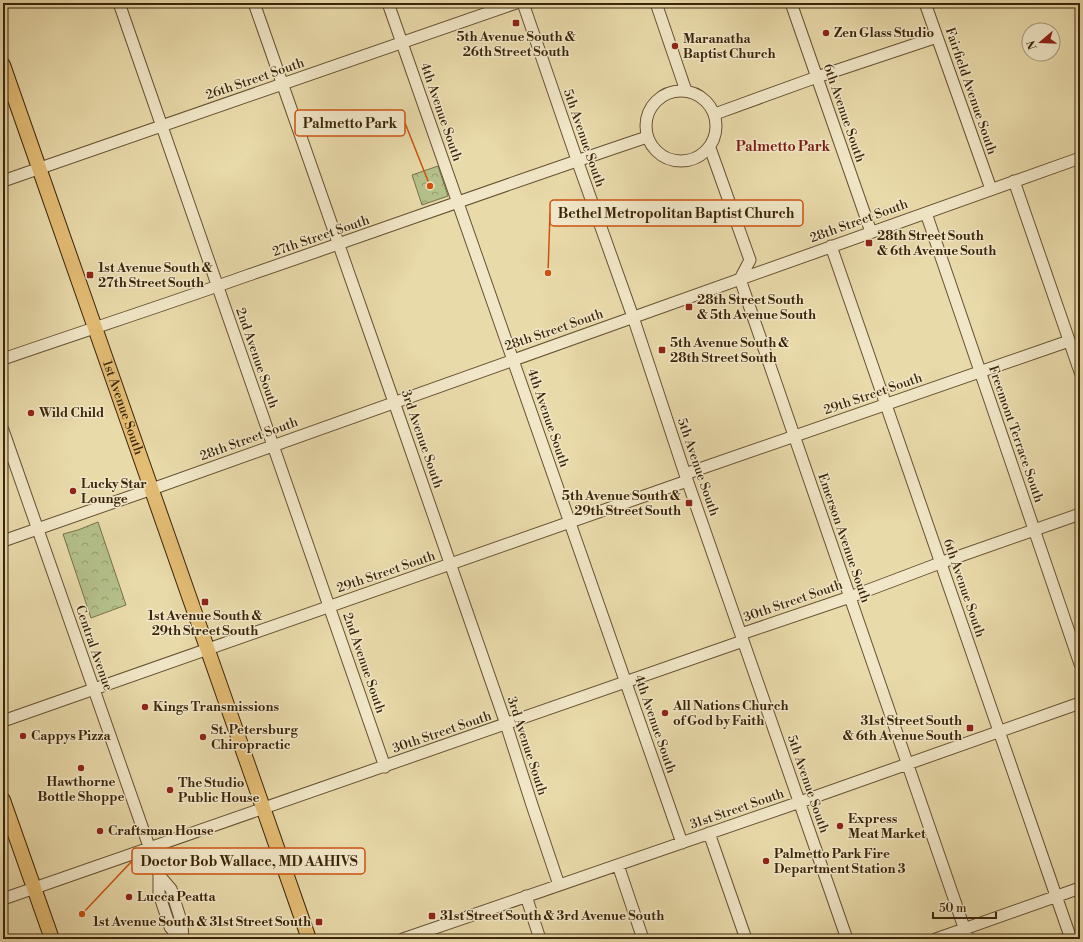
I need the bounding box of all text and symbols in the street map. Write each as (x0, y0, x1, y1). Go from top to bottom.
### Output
marker: 5th Avenue South & 26th Street South (511, 18, 521, 28)
north arrow (1021, 22, 1061, 62)
place label: Zen Glass Studio (834, 25, 934, 41)
street label: Fairfield Avenue South (942, 25, 1000, 157)
marker: Zen Glass Studio (821, 28, 831, 38)
place label: 5th Avenue South & 26th Street South (456, 29, 576, 60)
place label: Maranatha Baptist Church (683, 31, 776, 62)
text: N (1024, 38, 1041, 51)
marker: Maranatha Baptist Church (670, 41, 680, 51)
street label: 26th Street South (204, 55, 307, 103)
street label: 4th Avenue South (417, 61, 465, 164)
street label: 6th Avenue South (820, 62, 868, 165)
street label: 5th Avenue South (560, 87, 608, 189)
callout: Palmetto Park (295, 110, 405, 136)
text: Palmetto Park (303, 115, 398, 133)
district label: Palmetto Park (736, 138, 831, 156)
street label: 28th Street South (808, 196, 910, 246)
callout: Bethel Metropolitan Baptist Church (550, 200, 803, 226)
text: Bethel Metropolitan Baptist Church (558, 205, 795, 223)
street label: 27th Street South (270, 212, 372, 260)
place label: 28th Street South & 6th Avenue South (877, 228, 996, 259)
marker: 28th Street South & 6th Avenue South (864, 238, 874, 248)
place label: 1st Avenue South & 27th Street South (98, 260, 213, 291)
marker: 1st Avenue South & 27th Street South (85, 270, 95, 280)
place label: 28th Street South & 5th Avenue South (697, 292, 816, 323)
marker: 28th Street South & 5th Avenue South (684, 302, 694, 312)
street label: 2nd Avenue South (232, 306, 282, 411)
street label: 28th Street South (503, 306, 606, 354)
place label: 5th Avenue South & 28th Street South (670, 335, 789, 366)
marker: 5th Avenue South & 28th Street South (657, 345, 667, 355)
street label: 1st Avenue South (99, 358, 147, 457)
street label: Freemont Terrace South (985, 363, 1047, 505)
street label: 4th Avenue South (524, 367, 572, 470)
street label: 29th Street South (822, 370, 925, 418)
street label: 3rd Avenue South (398, 388, 446, 491)
place label: Wild Child (38, 405, 104, 421)
marker: Wild Child (26, 408, 36, 418)
street label: 28th Street South (198, 414, 300, 464)
street label: 5th Avenue South (674, 416, 722, 518)
street label: Emerson Avenue South (814, 471, 874, 605)
place label: Lucky Star Lounge (81, 476, 147, 507)
marker: Lucky Star Lounge (68, 486, 78, 496)
place label: 5th Avenue South & 29th Street South (562, 488, 681, 519)
marker: 5th Avenue South & 29th Street South (684, 498, 694, 508)
street label: 6th Avenue South (940, 537, 988, 640)
street label: 29th Street South (335, 548, 438, 596)
street label: 30th Street South (741, 576, 845, 625)
marker: 1st Avenue South & 29th Street South (200, 597, 210, 607)
street label: Central Avenue (72, 603, 116, 693)
place label: 1st Avenue South & 29th Street South (148, 608, 262, 639)
street label: 2nd Avenue South (339, 611, 389, 716)
street label: 4th Avenue South (631, 673, 679, 776)
street label: 3rd Avenue South (503, 695, 551, 798)
place label: All Nations Church of God by Faith (672, 698, 789, 729)
place label: Kings Transmissions (153, 699, 279, 715)
marker: Kings Transmissions (140, 702, 150, 712)
street label: 30th Street South (390, 707, 494, 756)
marker: All Nations Church of God by Faith (660, 708, 670, 718)
place label: 31st Street South & 6th Avenue South (843, 713, 962, 744)
place label: St. Petersburg Chiropractic (211, 722, 298, 753)
marker: 31st Street South & 6th Avenue South (965, 723, 975, 733)
place label: Cappys Pizza (31, 728, 112, 744)
marker: Cappys Pizza (18, 731, 28, 741)
marker: St. Petersburg Chiropractic (198, 732, 208, 742)
street label: 5th Avenue South (784, 733, 832, 835)
marker: Hawthorne Bottle Shoppe (76, 763, 86, 773)
place label: Hawthorne Bottle Shoppe (38, 774, 124, 805)
place label: The Studio Public House (178, 775, 260, 806)
marker: The Studio Public House (165, 785, 175, 795)
street label: 31st Street South (688, 785, 786, 833)
place label: Express Meat Market (848, 811, 926, 842)
marker: Express Meat Market (835, 821, 845, 831)
place label: Craftsman House (108, 823, 214, 839)
marker: Craftsman House (95, 826, 105, 836)
place label: Palmetto Park Fire Department Station 3 (774, 846, 906, 877)
callout: Doctor Bob Wallace, MD AAHIVS (132, 848, 365, 874)
text: Doctor Bob Wallace, MD AAHIVS (140, 853, 358, 871)
marker: Palmetto Park Fire Department Station 3 (761, 856, 771, 866)
place label: Lucca Peatta (137, 889, 217, 905)
marker: Lucca Peatta (124, 892, 134, 902)
scale bar (933, 894, 996, 920)
text: 50 m (939, 901, 967, 916)
place label: 31st Street South & 3rd Avenue South (440, 908, 664, 924)
marker: 31st Street South & 3rd Avenue South (427, 911, 437, 921)
place label: 1st Avenue South & 31st Street South (93, 914, 311, 930)
marker: 1st Avenue South & 31st Street South (314, 917, 324, 927)

